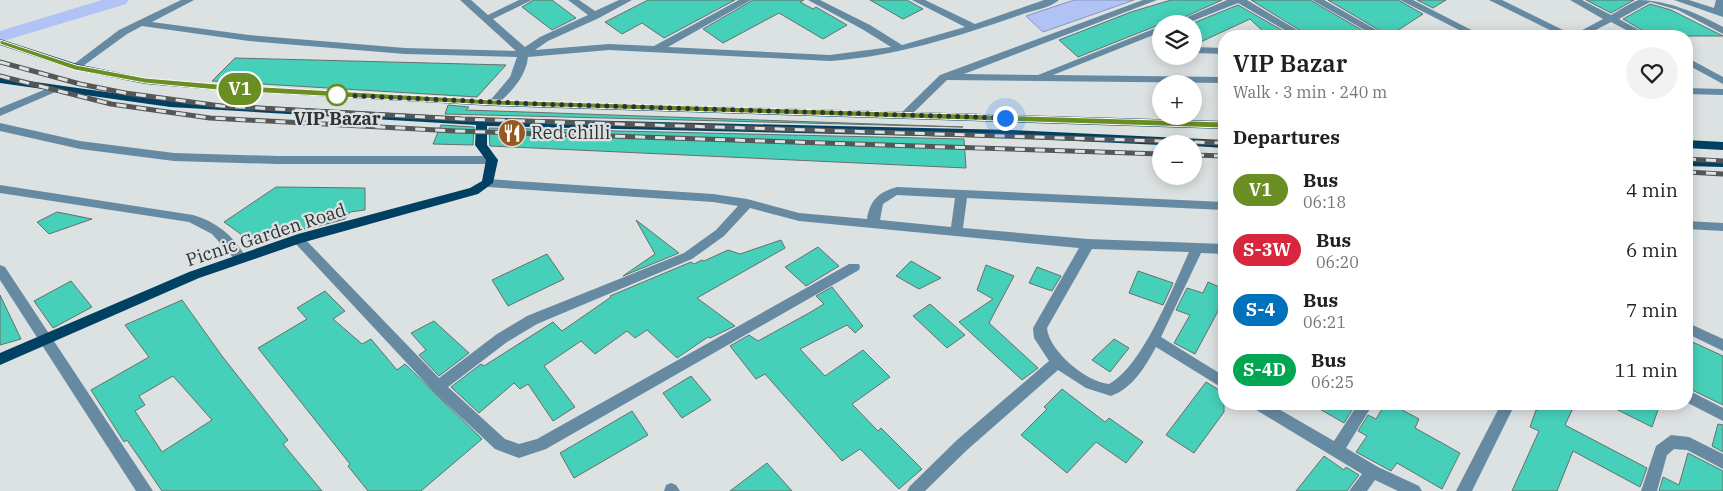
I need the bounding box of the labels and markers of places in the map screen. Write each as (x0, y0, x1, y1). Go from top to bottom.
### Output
marker: VIP Bazar (326, 84, 348, 106)
place label: VIP Bazar (293, 107, 381, 130)
restaurant icon: Red chilli (497, 118, 527, 148)
place label: Red chilli (531, 121, 611, 144)

